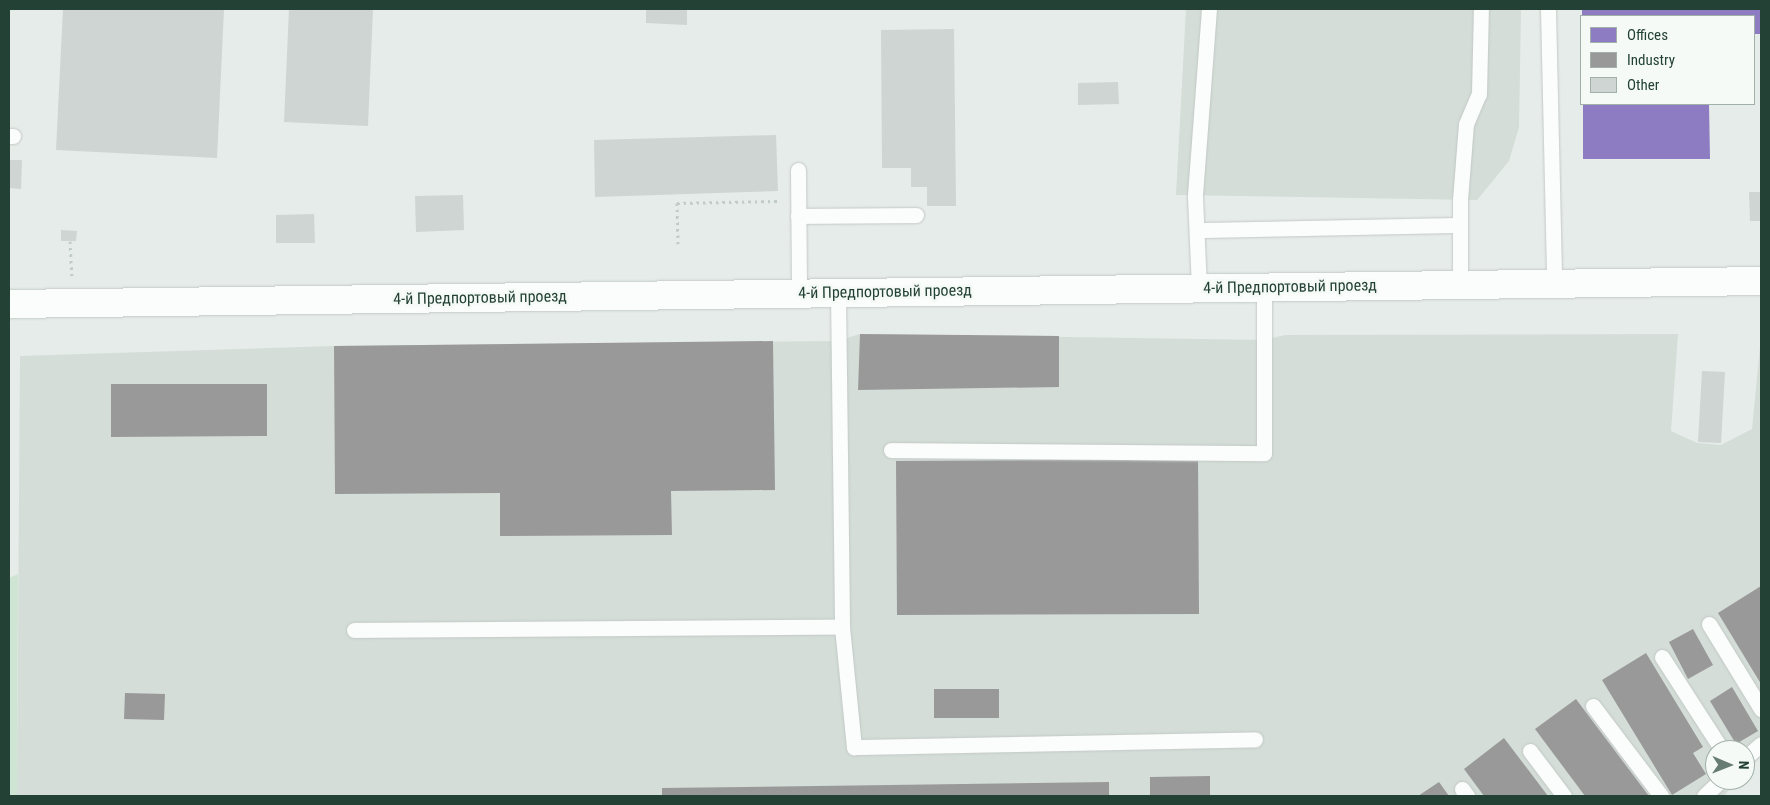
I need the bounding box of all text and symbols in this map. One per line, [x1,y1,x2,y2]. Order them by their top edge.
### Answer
legend [1580,15,1755,105]
text: Offices [1627,26,1668,44]
text: Industry [1627,51,1675,69]
text: Other [1627,76,1659,94]
street label: 4-й Предпортовый проезд [1203,276,1377,298]
street label: 4-й Предпортовый проезд [798,281,972,303]
street label: 4-й Предпортовый проезд [393,287,567,309]
north arrow [1705,740,1755,790]
text: N [1736,761,1752,770]

